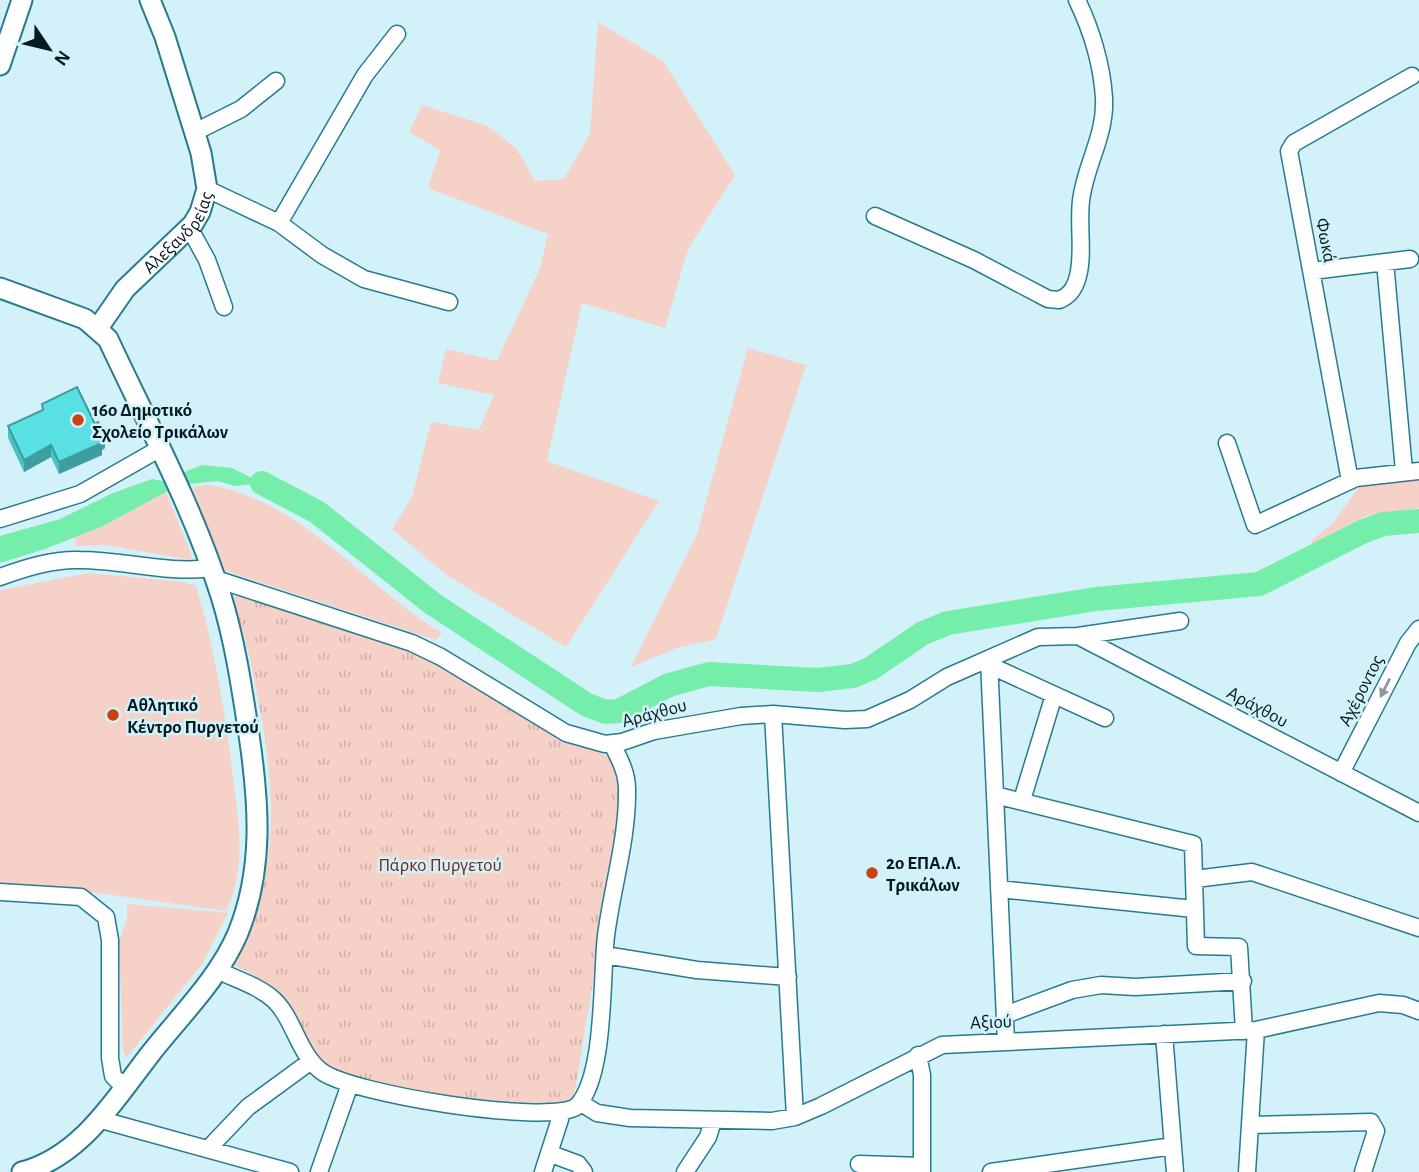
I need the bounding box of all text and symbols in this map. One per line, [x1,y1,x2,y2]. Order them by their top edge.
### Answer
north arrow [14,14,84,84]
text: N [50,47,73,69]
street label: Αλεξανδρείας [140,189,217,278]
street label: Φωκά [1312,216,1339,264]
place label: 16ο Δημοτικό Σχολείο Τρικάλων [92,401,228,442]
marker: 16ο Δημοτικό Σχολείο Τρικάλων [70,412,86,428]
street label: Αχέροντος [1335,652,1387,729]
one-way arrow [1380,678,1392,698]
street label: Αράχθου [1224,683,1291,731]
place label: Αθλητικό Κέντρο Πυργετού [127,696,259,737]
street label: Αράχθου [620,696,689,731]
marker: Αθλητικό Κέντρο Πυργετού [105,707,121,723]
place label: 2ο ΕΠΑ.Λ. Τρικάλων [886,854,961,895]
park label: Πάρκο Πυργετού [378,856,502,875]
marker: 2ο ΕΠΑ.Λ. Τρικάλων [864,865,880,881]
street label: Αξιού [970,1012,1012,1033]

